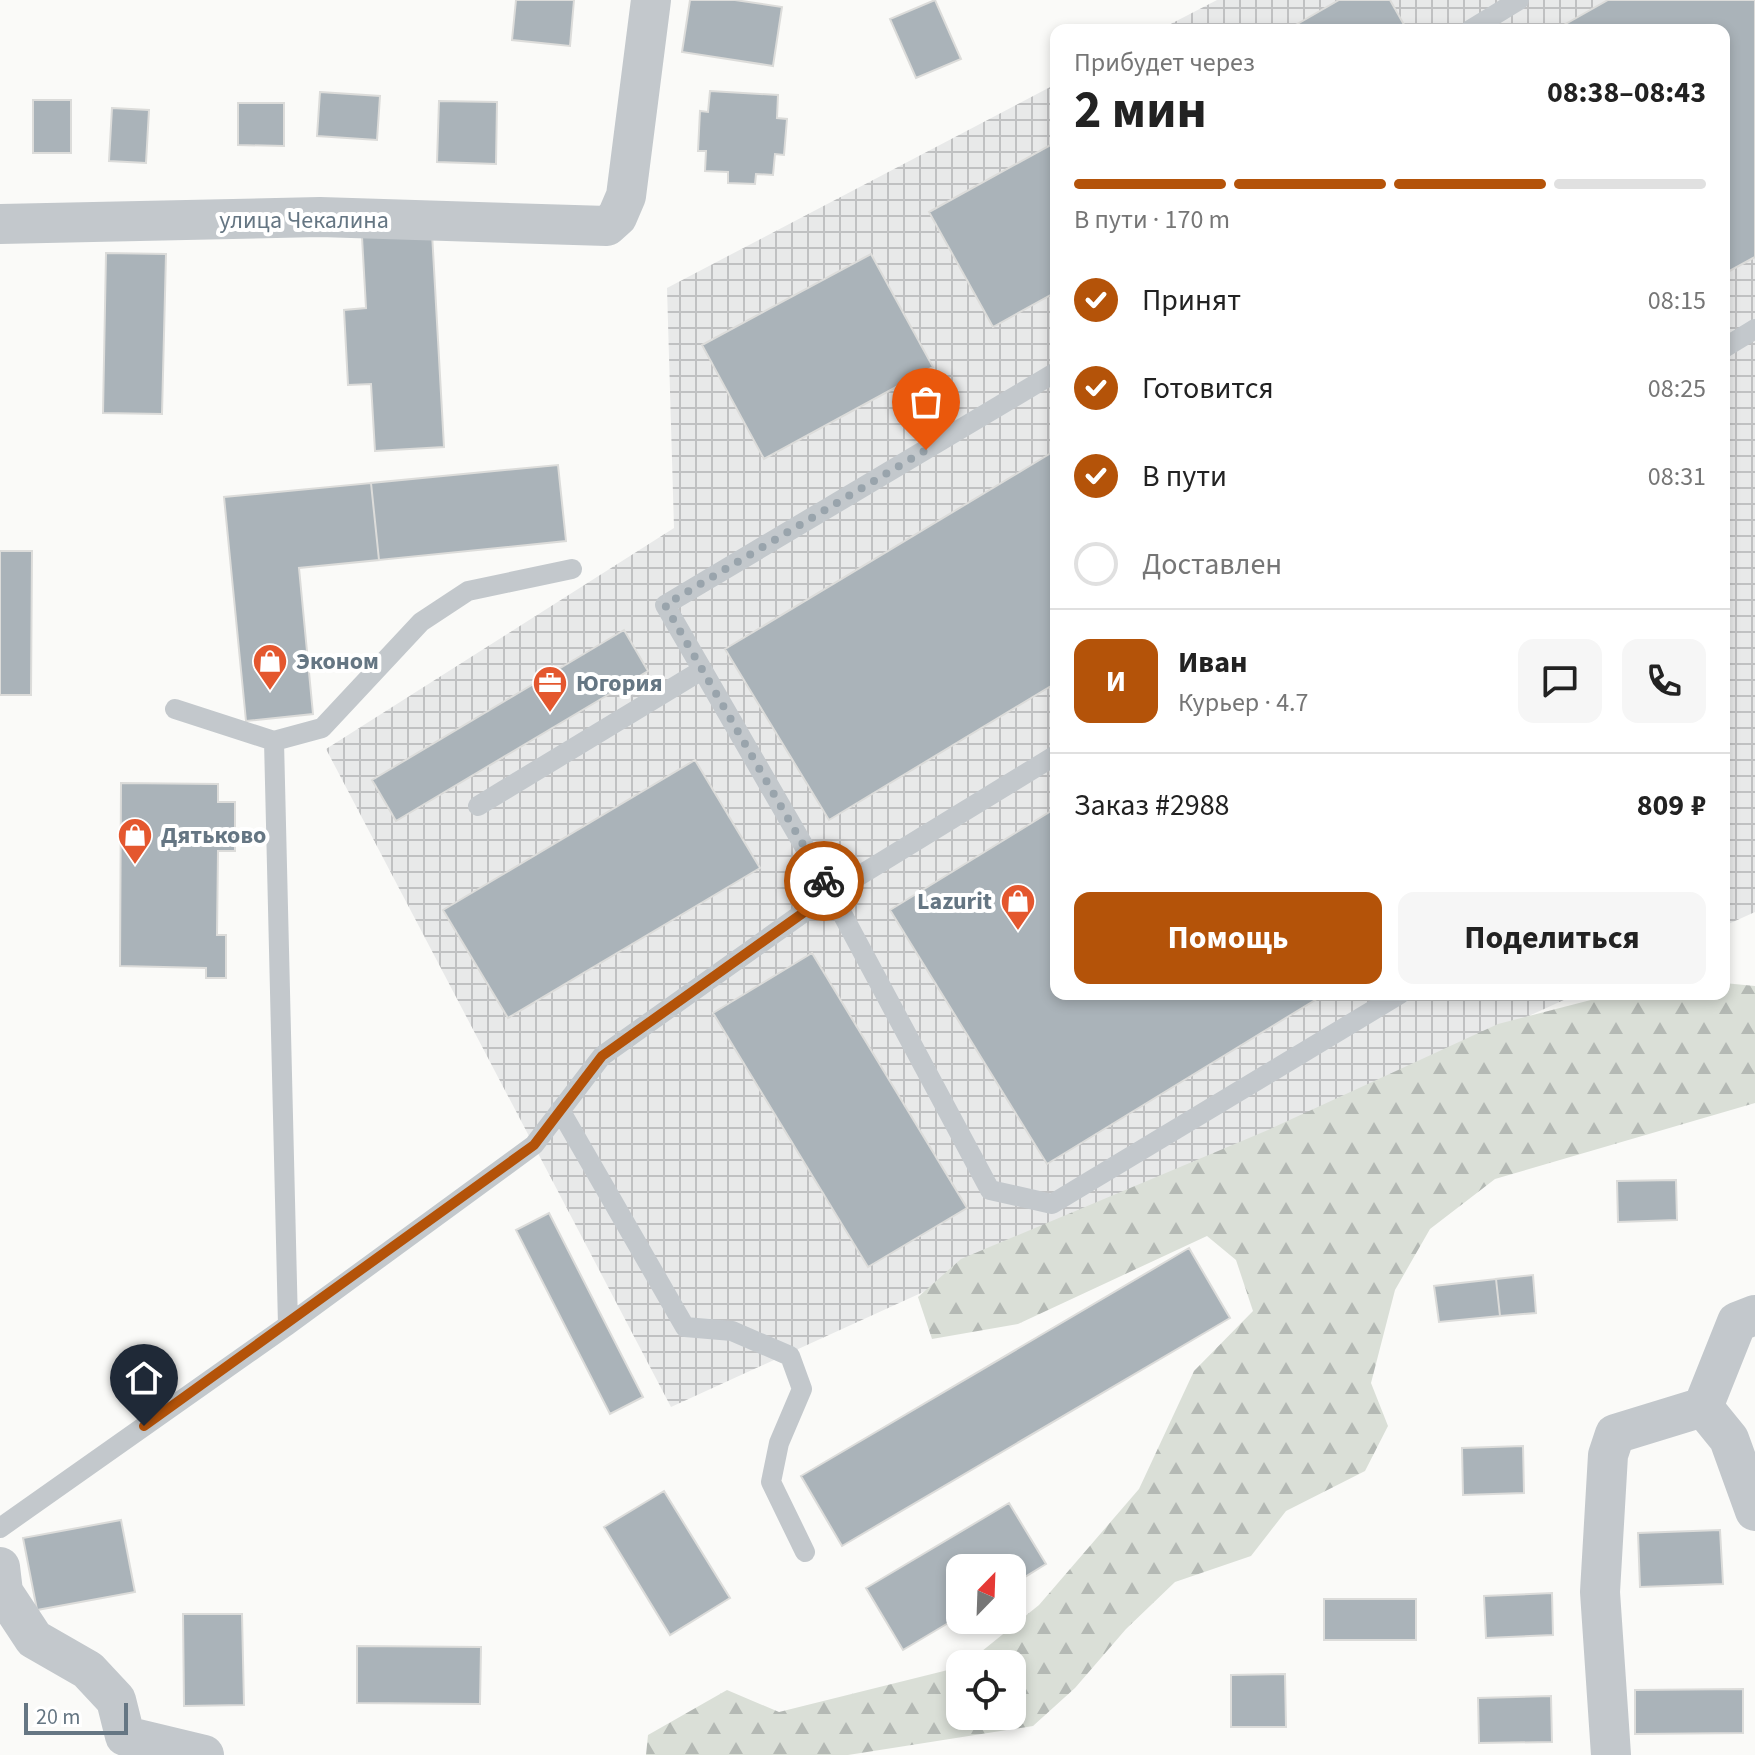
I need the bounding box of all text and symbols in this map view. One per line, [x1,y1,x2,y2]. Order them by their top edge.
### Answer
text: Прибудет через [1074,44,1255,81]
text: 08:38–08:43 [1547,71,1706,114]
text: 2 мин [1074,74,1207,148]
text: В пути · 170 m [1074,201,1230,238]
street label: улица Чекалина [219,203,389,238]
icon: check [1074,278,1118,322]
text: Принят [1142,279,1241,322]
text: 08:15 [1648,282,1706,319]
icon: check [1074,366,1118,410]
text: Готовится [1142,367,1274,410]
pin [892,368,960,450]
text: 08:25 [1648,370,1706,407]
icon: bag [904,380,948,424]
icon: check [1074,454,1118,498]
text: В пути [1142,455,1227,498]
text: 08:31 [1648,458,1706,495]
text: Доставлен [1142,543,1282,586]
button: chat [1518,639,1602,723]
button: phone [1622,639,1706,723]
text: Иван [1178,641,1247,684]
shop icon: Эконом [251,642,289,692]
place label: Эконом [296,644,379,679]
text: И [1106,660,1126,703]
office icon: Югория [531,664,569,714]
place label: Югория [576,666,663,701]
text: Курьер · 4.7 [1178,684,1308,721]
text: Заказ #2988 [1074,784,1230,827]
text: 809 ₽ [1637,784,1706,827]
shop icon: Дятьково [116,816,154,866]
place label: Дятьково [161,818,266,853]
courier [784,841,864,921]
icon: bike [802,859,846,903]
shop icon: Lazurit [999,882,1037,932]
place label: Lazurit [917,884,992,919]
button: Помощь [1074,892,1382,984]
button: Поделиться [1398,892,1706,984]
pin [110,1344,178,1426]
icon: home [122,1356,166,1400]
north arrow [946,1554,1026,1634]
map controls [946,1554,1026,1730]
button: locate [946,1650,1026,1730]
scale bar [24,1699,128,1735]
text: 20 m [36,1701,81,1733]

